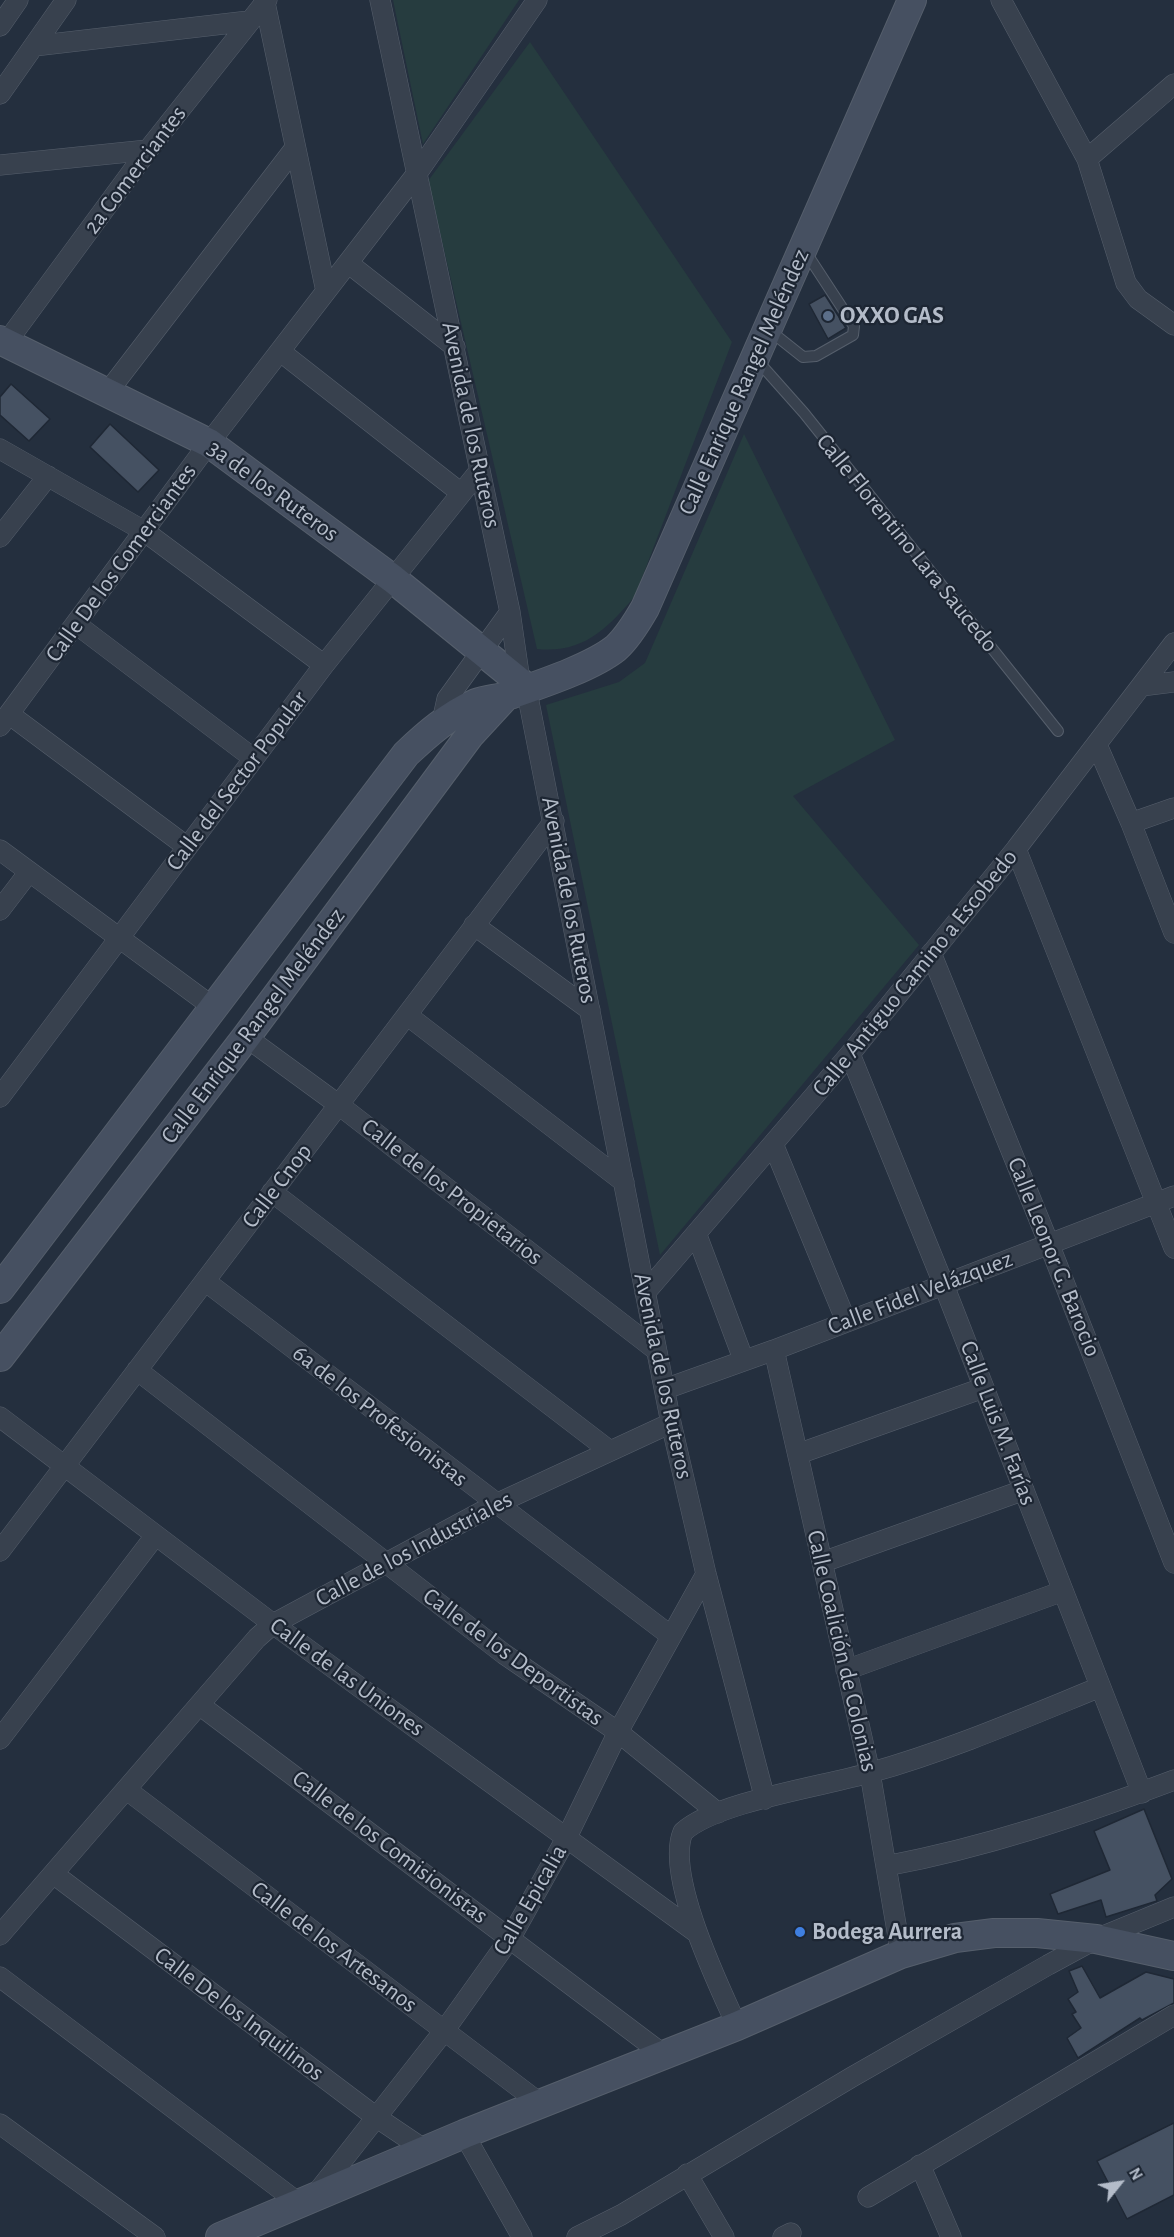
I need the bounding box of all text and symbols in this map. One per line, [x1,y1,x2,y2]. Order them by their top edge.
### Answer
street label: 2a Comerciantes [77,100,193,240]
street label: Calle Enrique Rangel Meléndez [672,245,816,519]
place label: OXXO GAS [840,302,944,330]
marker: OXXO GAS [821,309,835,323]
street label: Avenida de los Ruteros [435,319,507,531]
street label: Calle Florentino Lara Saucedo [810,428,1004,658]
street label: 3a de los Ruteros [202,434,344,548]
street label: Calle De los Comerciantes [39,458,203,668]
street label: Calle del Sector Popular [160,685,314,877]
street label: Avenida de los Ruteros [535,794,603,1006]
street label: Calle Antiguo Camino a Escobedo [806,843,1024,1103]
street label: Calle Enrique Rangel Meléndez [155,902,351,1150]
street label: Calle de los Propietarios [356,1112,548,1272]
street label: Calle Cnop [236,1138,318,1234]
street label: Calle Leonor G. Barocio [1001,1153,1107,1361]
street label: Calle Fidel Velázquez [824,1245,1016,1341]
street label: Avenida de los Ruteros [627,1270,699,1482]
street label: Calle Luis M. Farías [953,1337,1043,1509]
street label: 6a de los Profesionistas [287,1339,473,1493]
street label: Calle de los Industriales [311,1485,517,1613]
street label: Calle Coalición de Colonias [800,1527,884,1775]
street label: Calle de los Deportistas [417,1582,609,1732]
street label: Calle de las Uniones [264,1611,430,1743]
street label: Calle de los Comisionistas [286,1764,494,1930]
street label: Calle Epicalia [487,1840,573,1960]
street label: Calle de los Artesanos [245,1875,423,2019]
place label: Bodega Aurrera [812,1918,962,1946]
marker: Bodega Aurrera [793,1925,807,1939]
street label: Calle De los Inquilinos [148,1941,330,2087]
north arrow [1090,2153,1150,2213]
text: N [1126,2165,1145,2183]

